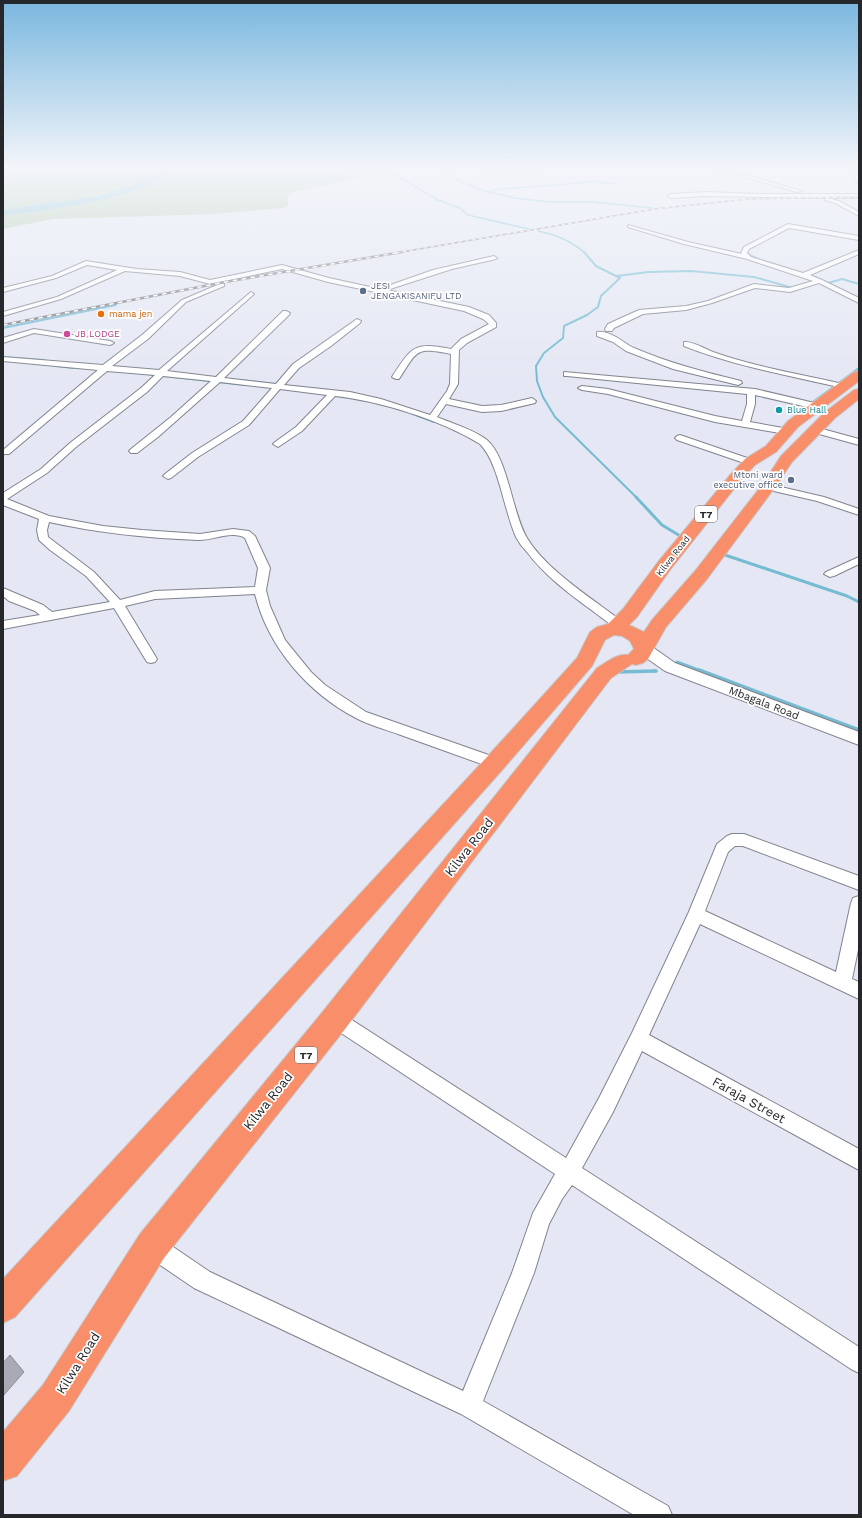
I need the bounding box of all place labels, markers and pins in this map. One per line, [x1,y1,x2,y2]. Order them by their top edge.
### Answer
place label: JESI JENGAKISANIFU LTD [371,281,461,301]
marker: JESI JENGAKISANIFU LTD [358,286,368,296]
marker: mama jen [96,309,106,319]
place label: mama jen [109,309,152,319]
marker: JB LODGE [62,329,72,339]
place label: JB LODGE [75,329,120,339]
marker: Blue Hall [774,405,784,415]
place label: Blue Hall [787,405,827,415]
place label: Mtoni ward executive office [713,470,783,490]
marker: Mtoni ward executive office [786,475,796,485]

